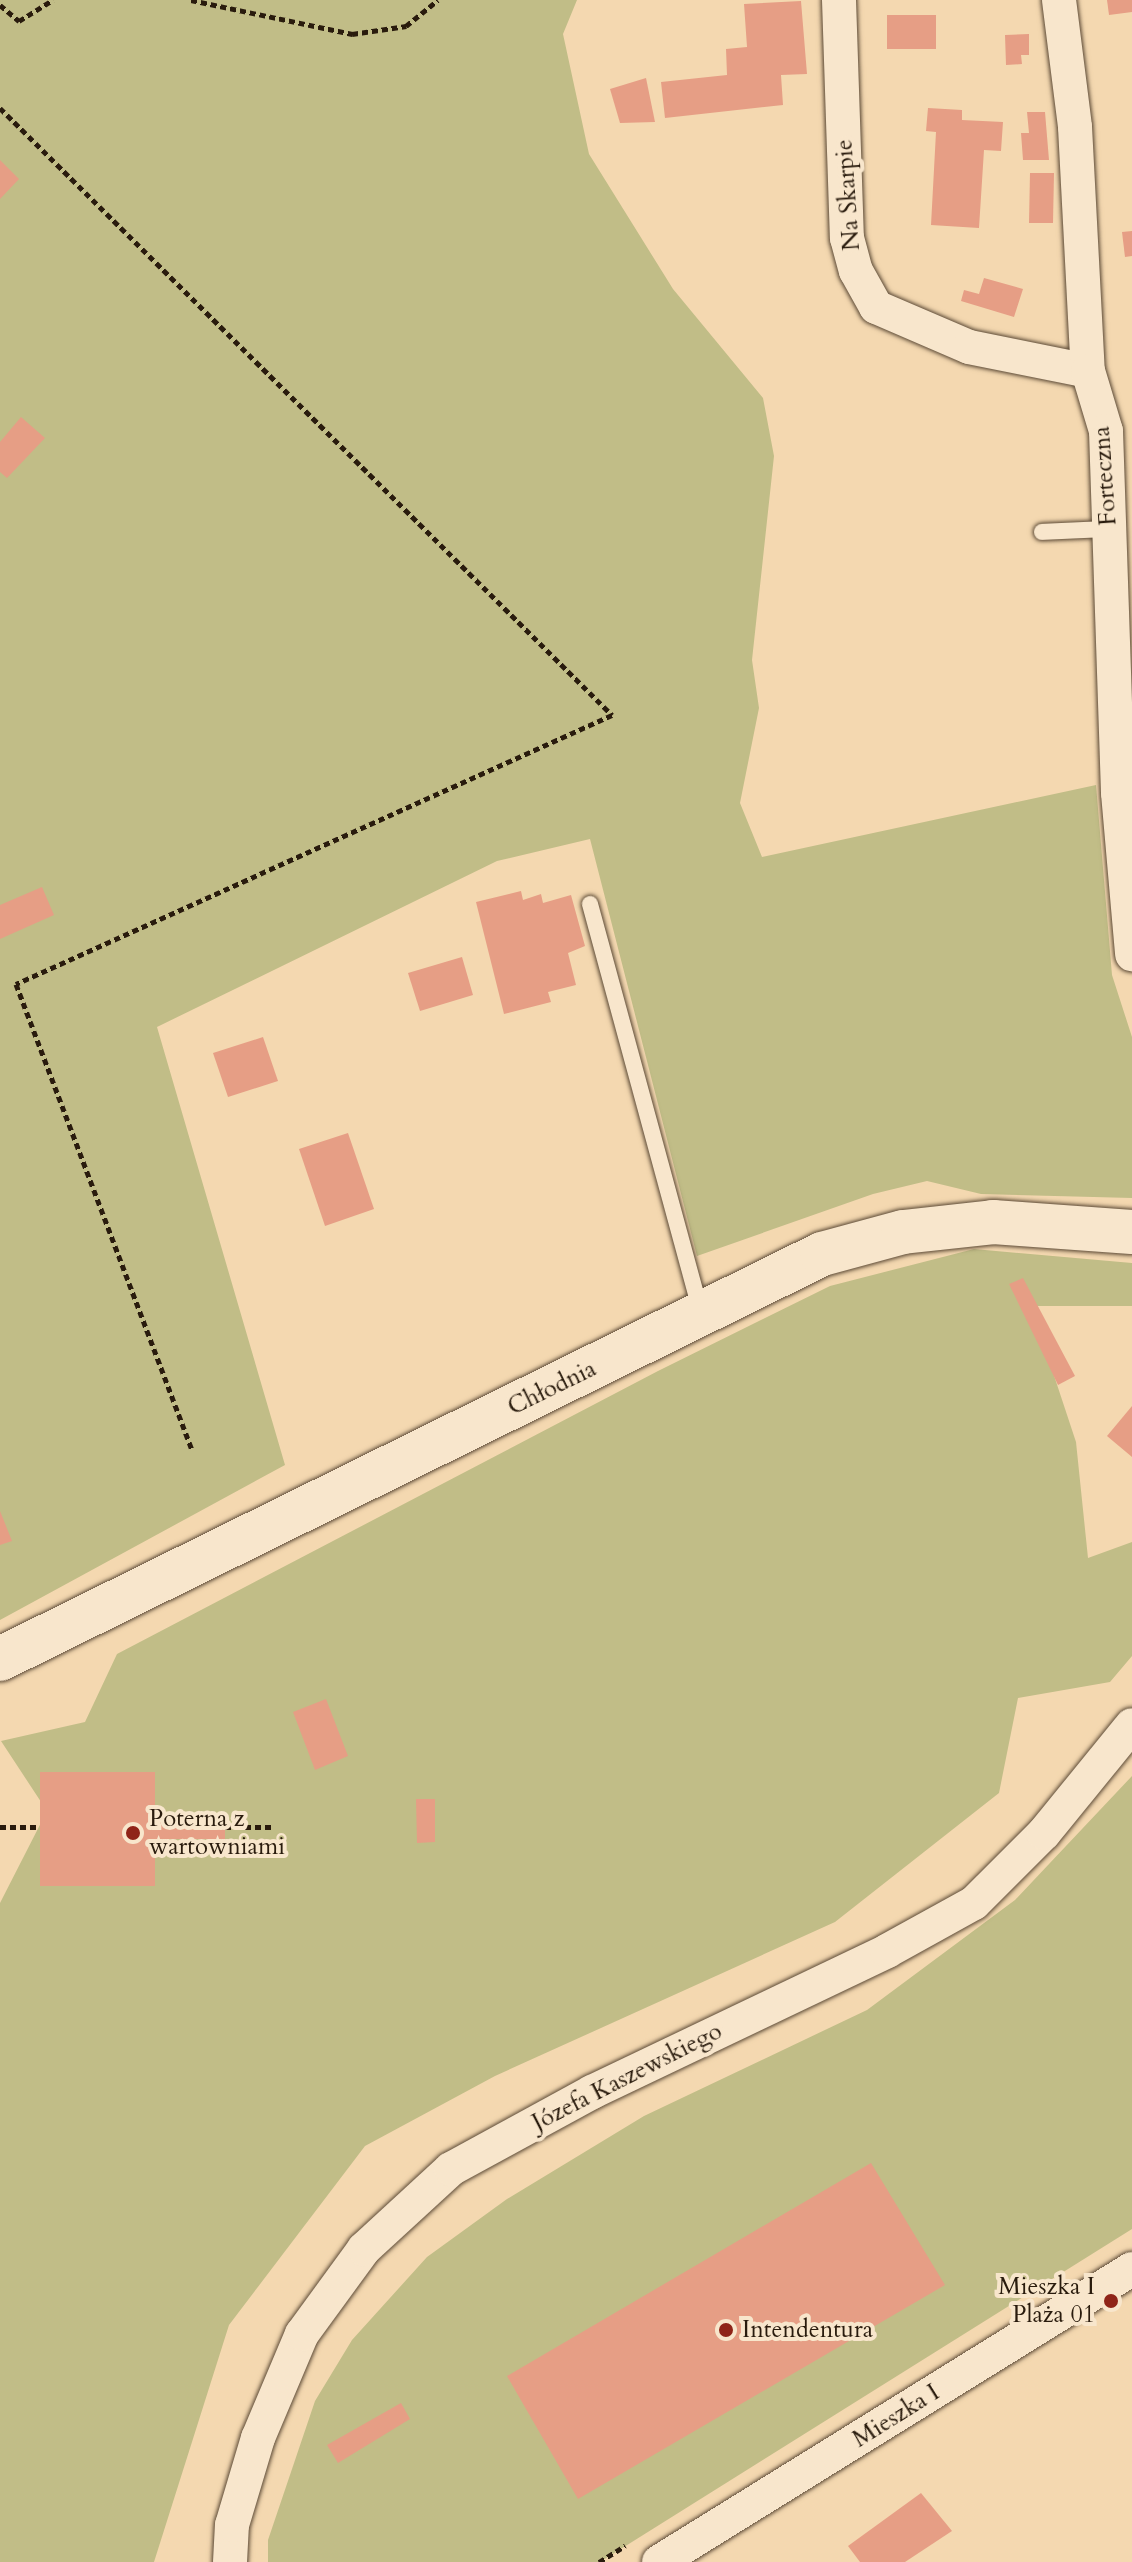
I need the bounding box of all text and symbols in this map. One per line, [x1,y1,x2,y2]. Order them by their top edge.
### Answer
street label: Na Skarpie [830,138,866,252]
street label: Forteczna [1087,425,1123,527]
street label: Chłodnia [503,1354,601,1422]
place label: Poterna z wartowniami [149,1805,285,1861]
marker: Poterna z wartowniami [124,1824,142,1842]
street label: Józefa Kaszewskiego [527,2017,727,2137]
place label: Mieszka I Plaża 01 [998,2273,1095,2329]
marker: Mieszka I Plaża 01 [1102,2292,1120,2310]
place label: Intendentura [742,2316,873,2344]
marker: Intendentura [717,2321,735,2339]
street label: Mieszka I [847,2378,945,2454]

